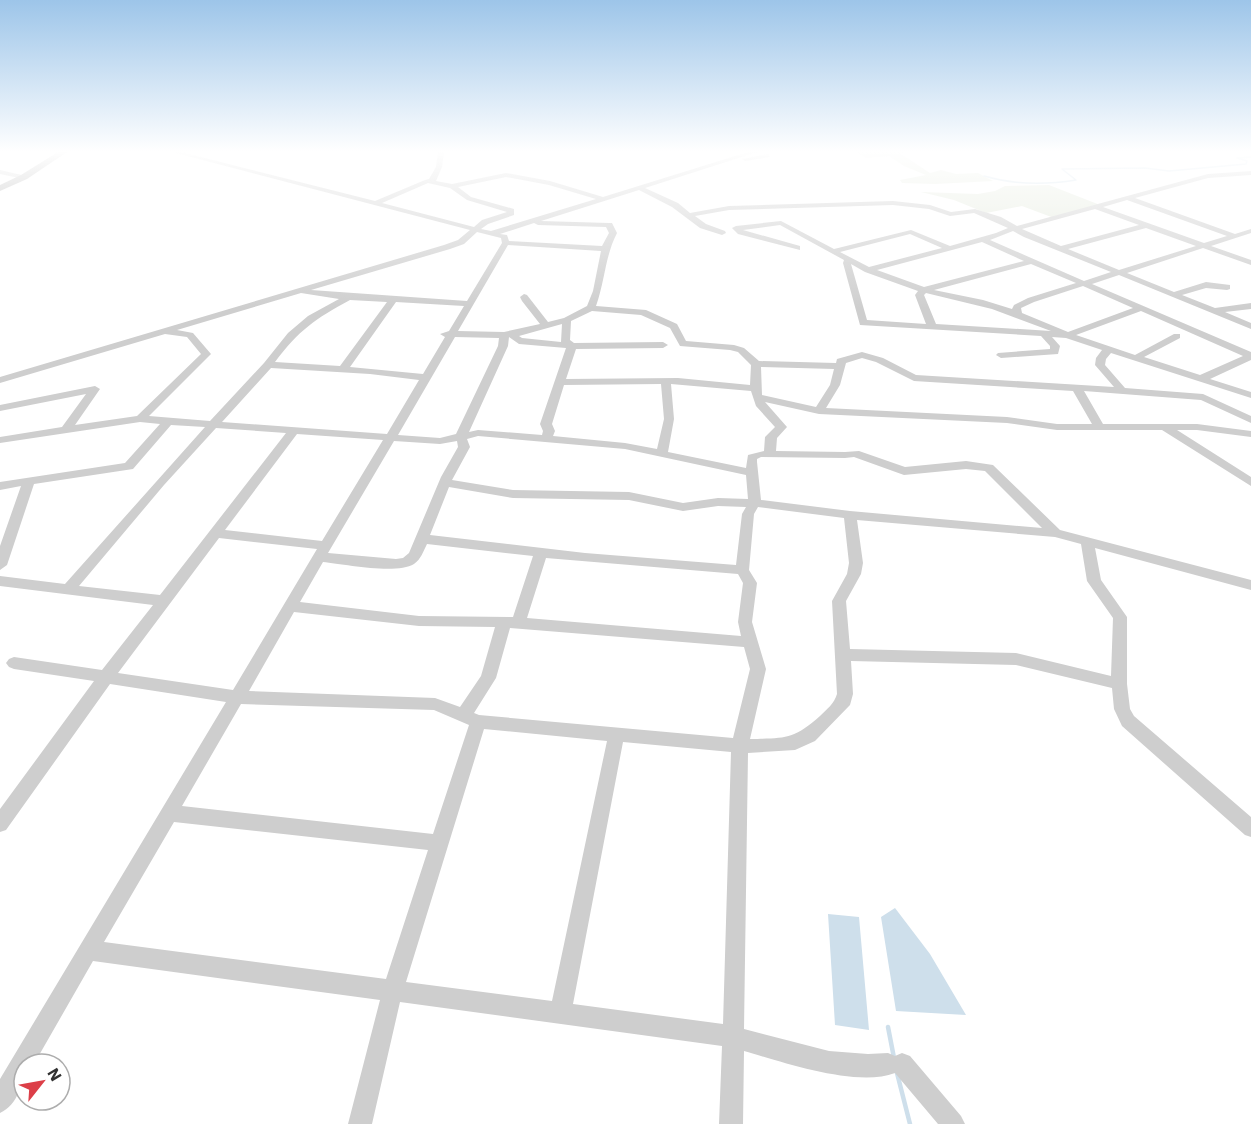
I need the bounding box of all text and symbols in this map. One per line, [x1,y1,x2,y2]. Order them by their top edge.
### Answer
north arrow [12,1052,72,1112]
text: N [43,1064,66,1084]

